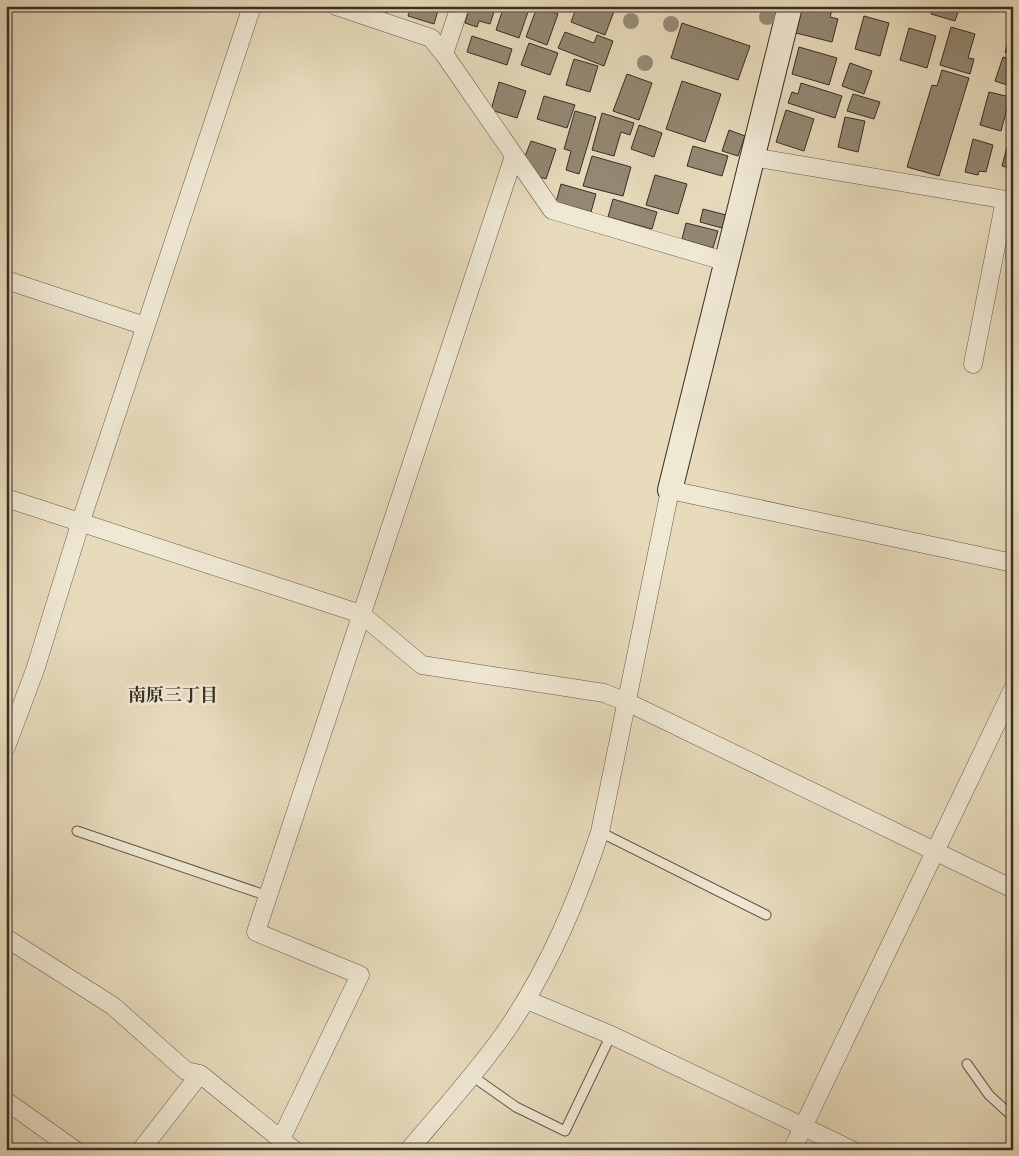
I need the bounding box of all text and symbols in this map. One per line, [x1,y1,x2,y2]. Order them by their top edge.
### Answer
district label: 南原三丁目 [128,684,218,707]

